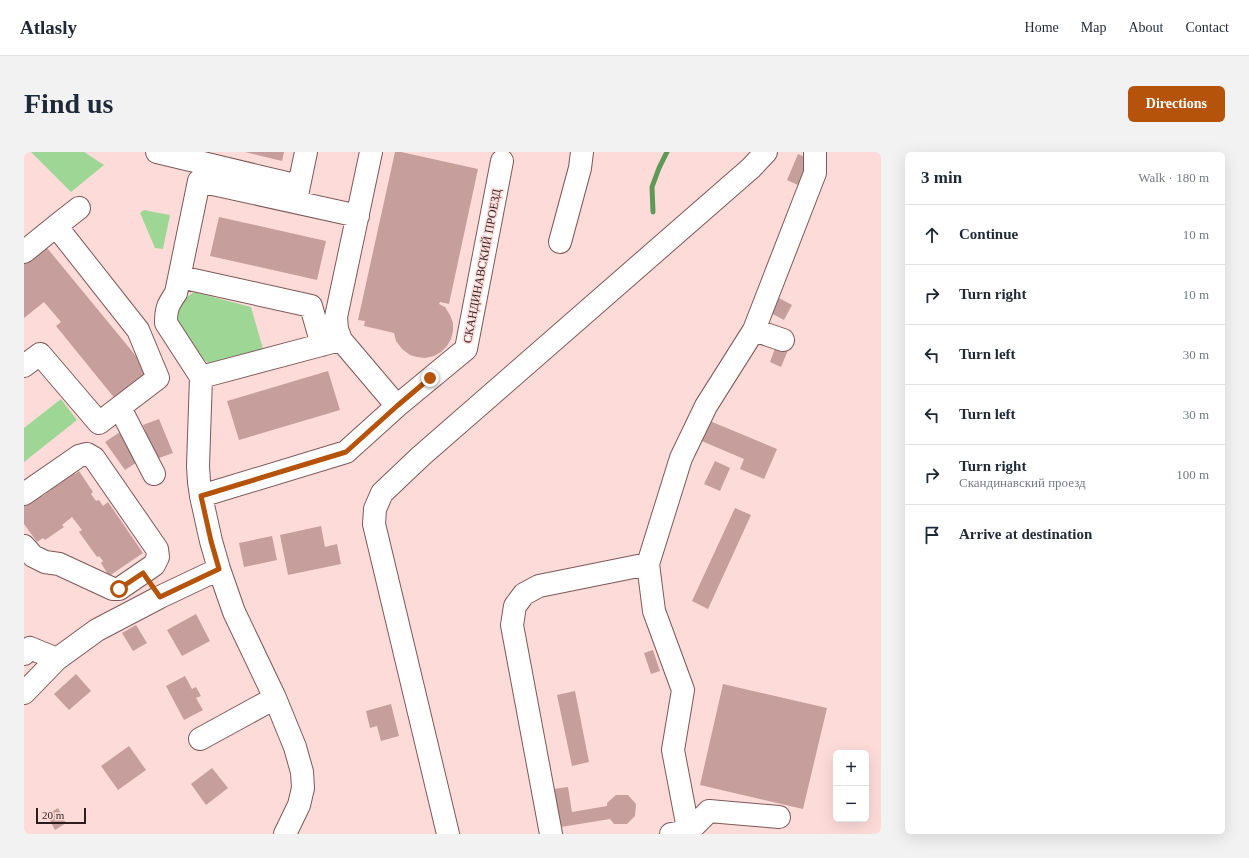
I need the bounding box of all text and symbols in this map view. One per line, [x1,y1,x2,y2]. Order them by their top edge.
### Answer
text: Atlasly [20,17,77,38]
text: Home [1025,20,1059,35]
text: Map [1081,20,1106,35]
text: About [1128,20,1163,35]
text: Contact [1185,20,1229,35]
button: Directions [1128,86,1225,122]
text: Find us [24,88,114,119]
text: 3 min [921,168,962,187]
text: Walk · 180 m [1138,170,1209,185]
street label: СКАНДИНАВСКИЙ ПРОЕЗД [460,188,504,344]
icon: ahead [921,224,943,246]
text: Continue [959,226,1018,242]
text: 10 m [1183,227,1209,242]
icon: right [921,284,943,306]
text: Turn right [959,286,1026,302]
text: 10 m [1183,287,1209,302]
icon: left [921,344,943,366]
text: Turn left [959,346,1016,362]
text: 30 m [1183,347,1209,362]
route end [421,369,439,387]
icon: left [921,404,943,426]
text: Turn left [959,406,1016,422]
text: 30 m [1183,407,1209,422]
text: Turn right [959,458,1026,474]
icon: right [921,464,943,486]
text: 100 m [1176,467,1209,482]
text: Скандинавский проезд [959,475,1086,490]
icon: arrive [921,524,943,546]
text: Arrive at destination [959,526,1092,542]
route start [110,580,128,598]
map controls [833,750,869,822]
button: + [833,750,869,786]
button: − [833,786,869,822]
scale bar [36,806,86,825]
text: 20 m [42,809,64,821]

